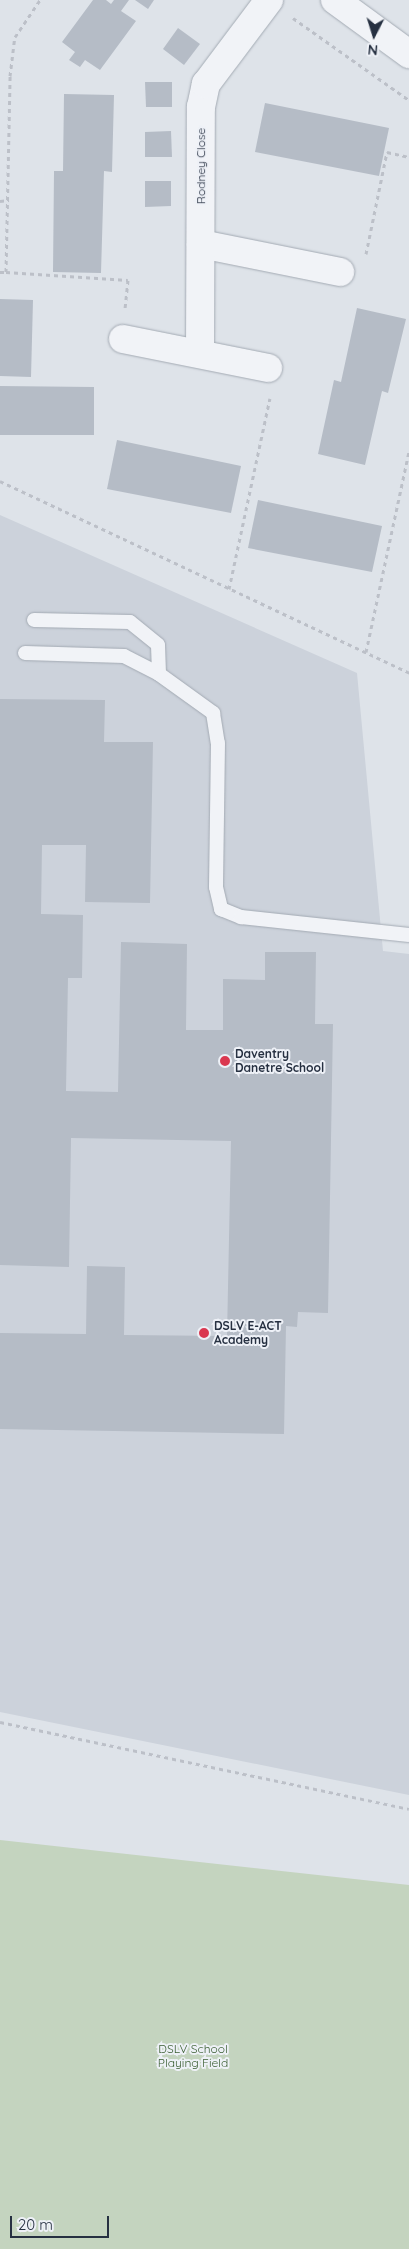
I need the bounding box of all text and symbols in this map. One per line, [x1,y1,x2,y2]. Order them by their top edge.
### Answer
north arrow [349,10,399,60]
text: N [367,41,379,59]
street label: Rodney Close [194,128,208,204]
place label: Daventry Danetre School [235,1047,324,1075]
marker: Daventry Danetre School [219,1055,231,1067]
place label: DSLV E-ACT Academy [214,1319,282,1347]
marker: DSLV E-ACT Academy [198,1327,210,1339]
park label: DSLV School Playing Field [158,2042,228,2070]
scale bar [12,2206,111,2238]
text: 20 m [18,2215,53,2234]

